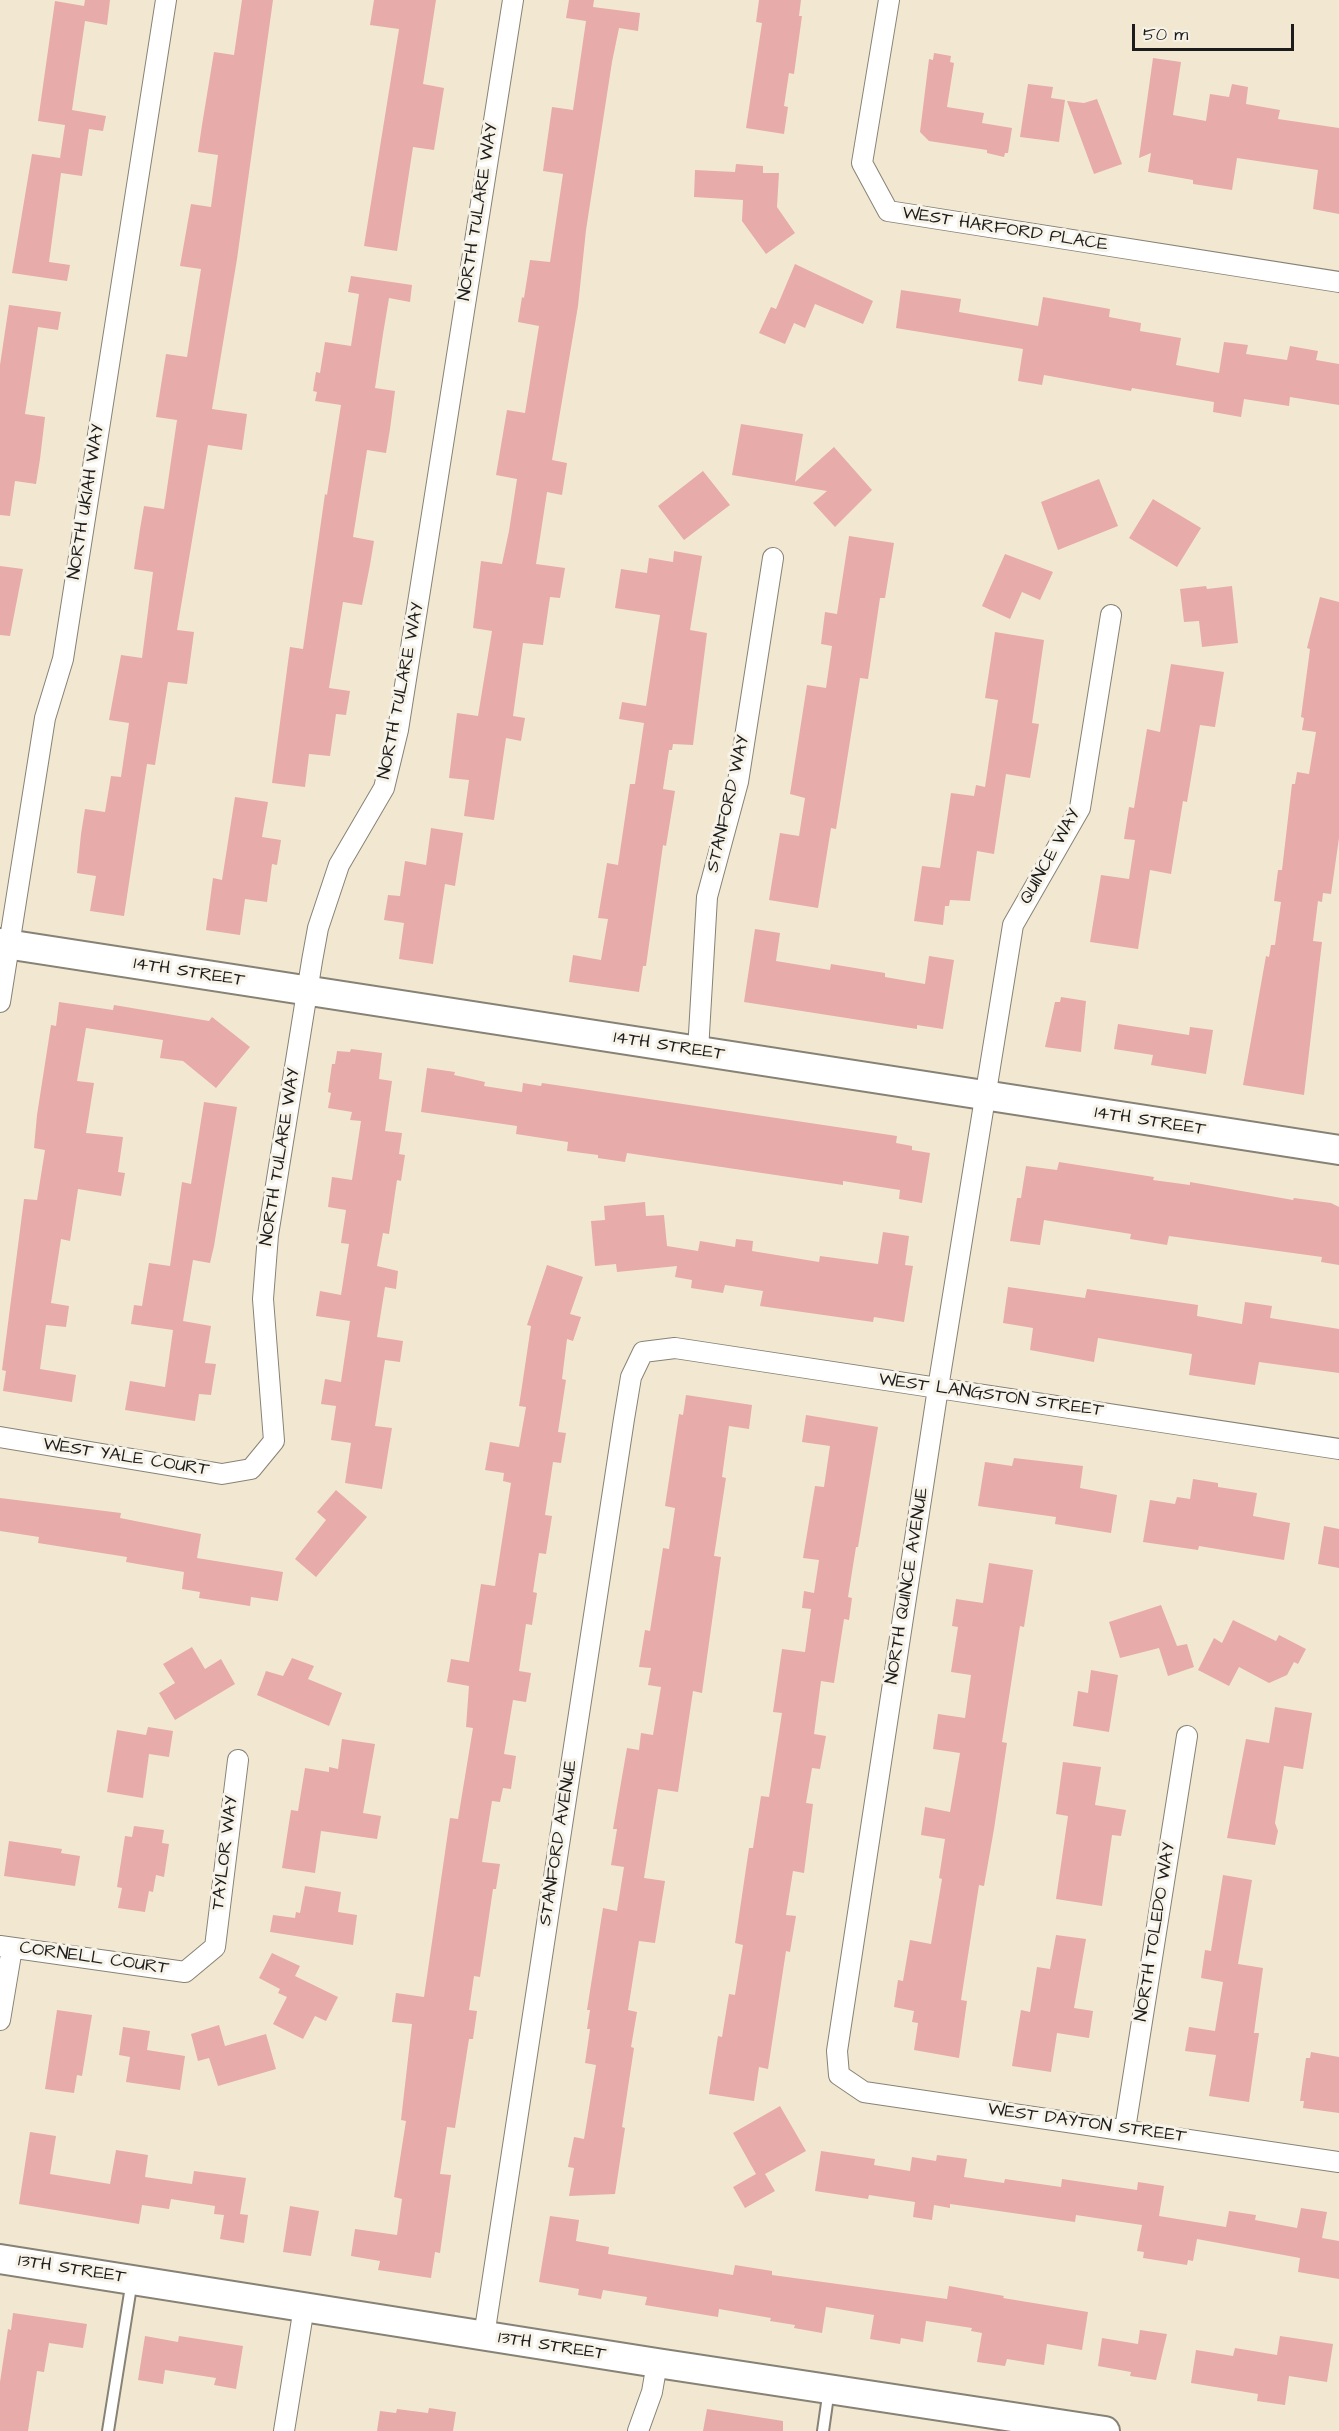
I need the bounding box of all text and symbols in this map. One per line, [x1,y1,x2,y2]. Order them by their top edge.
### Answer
scale bar [1135,12,1297,50]
text: 50 m [1143,22,1188,47]
street label: NORTH TULARE WAY [454,122,504,302]
street label: WEST HARFORD PLACE [901,203,1109,257]
street label: NORTH UKIAH WAY [64,423,110,581]
street label: NORTH TULARE WAY [374,601,430,781]
street label: STANFORD WAY [703,733,755,875]
street label: QUINCE WAY [1016,806,1086,908]
street label: 14TH STREET [132,954,246,992]
street label: 14TH STREET [612,1028,726,1066]
street label: NORTH TULARE WAY [256,1067,306,1247]
street label: 14TH STREET [1093,1103,1207,1141]
street label: WEST LANGSTON STREET [877,1370,1105,1422]
street label: WEST YALE COURT [41,1434,211,1482]
street label: NORTH QUINCE AVENUE [882,1486,934,1686]
street label: STANFORD AVENUE [535,1759,583,1927]
street label: TAYLOR WAY [208,1795,244,1911]
street label: NORTH TOLEDO WAY [1131,1841,1181,2023]
street label: CORNELL COURT [18,1938,170,1980]
street label: WEST DAYTON STREET [986,2099,1188,2149]
street label: 13TH STREET [17,2251,127,2289]
street label: 13TH STREET [497,2328,607,2366]

